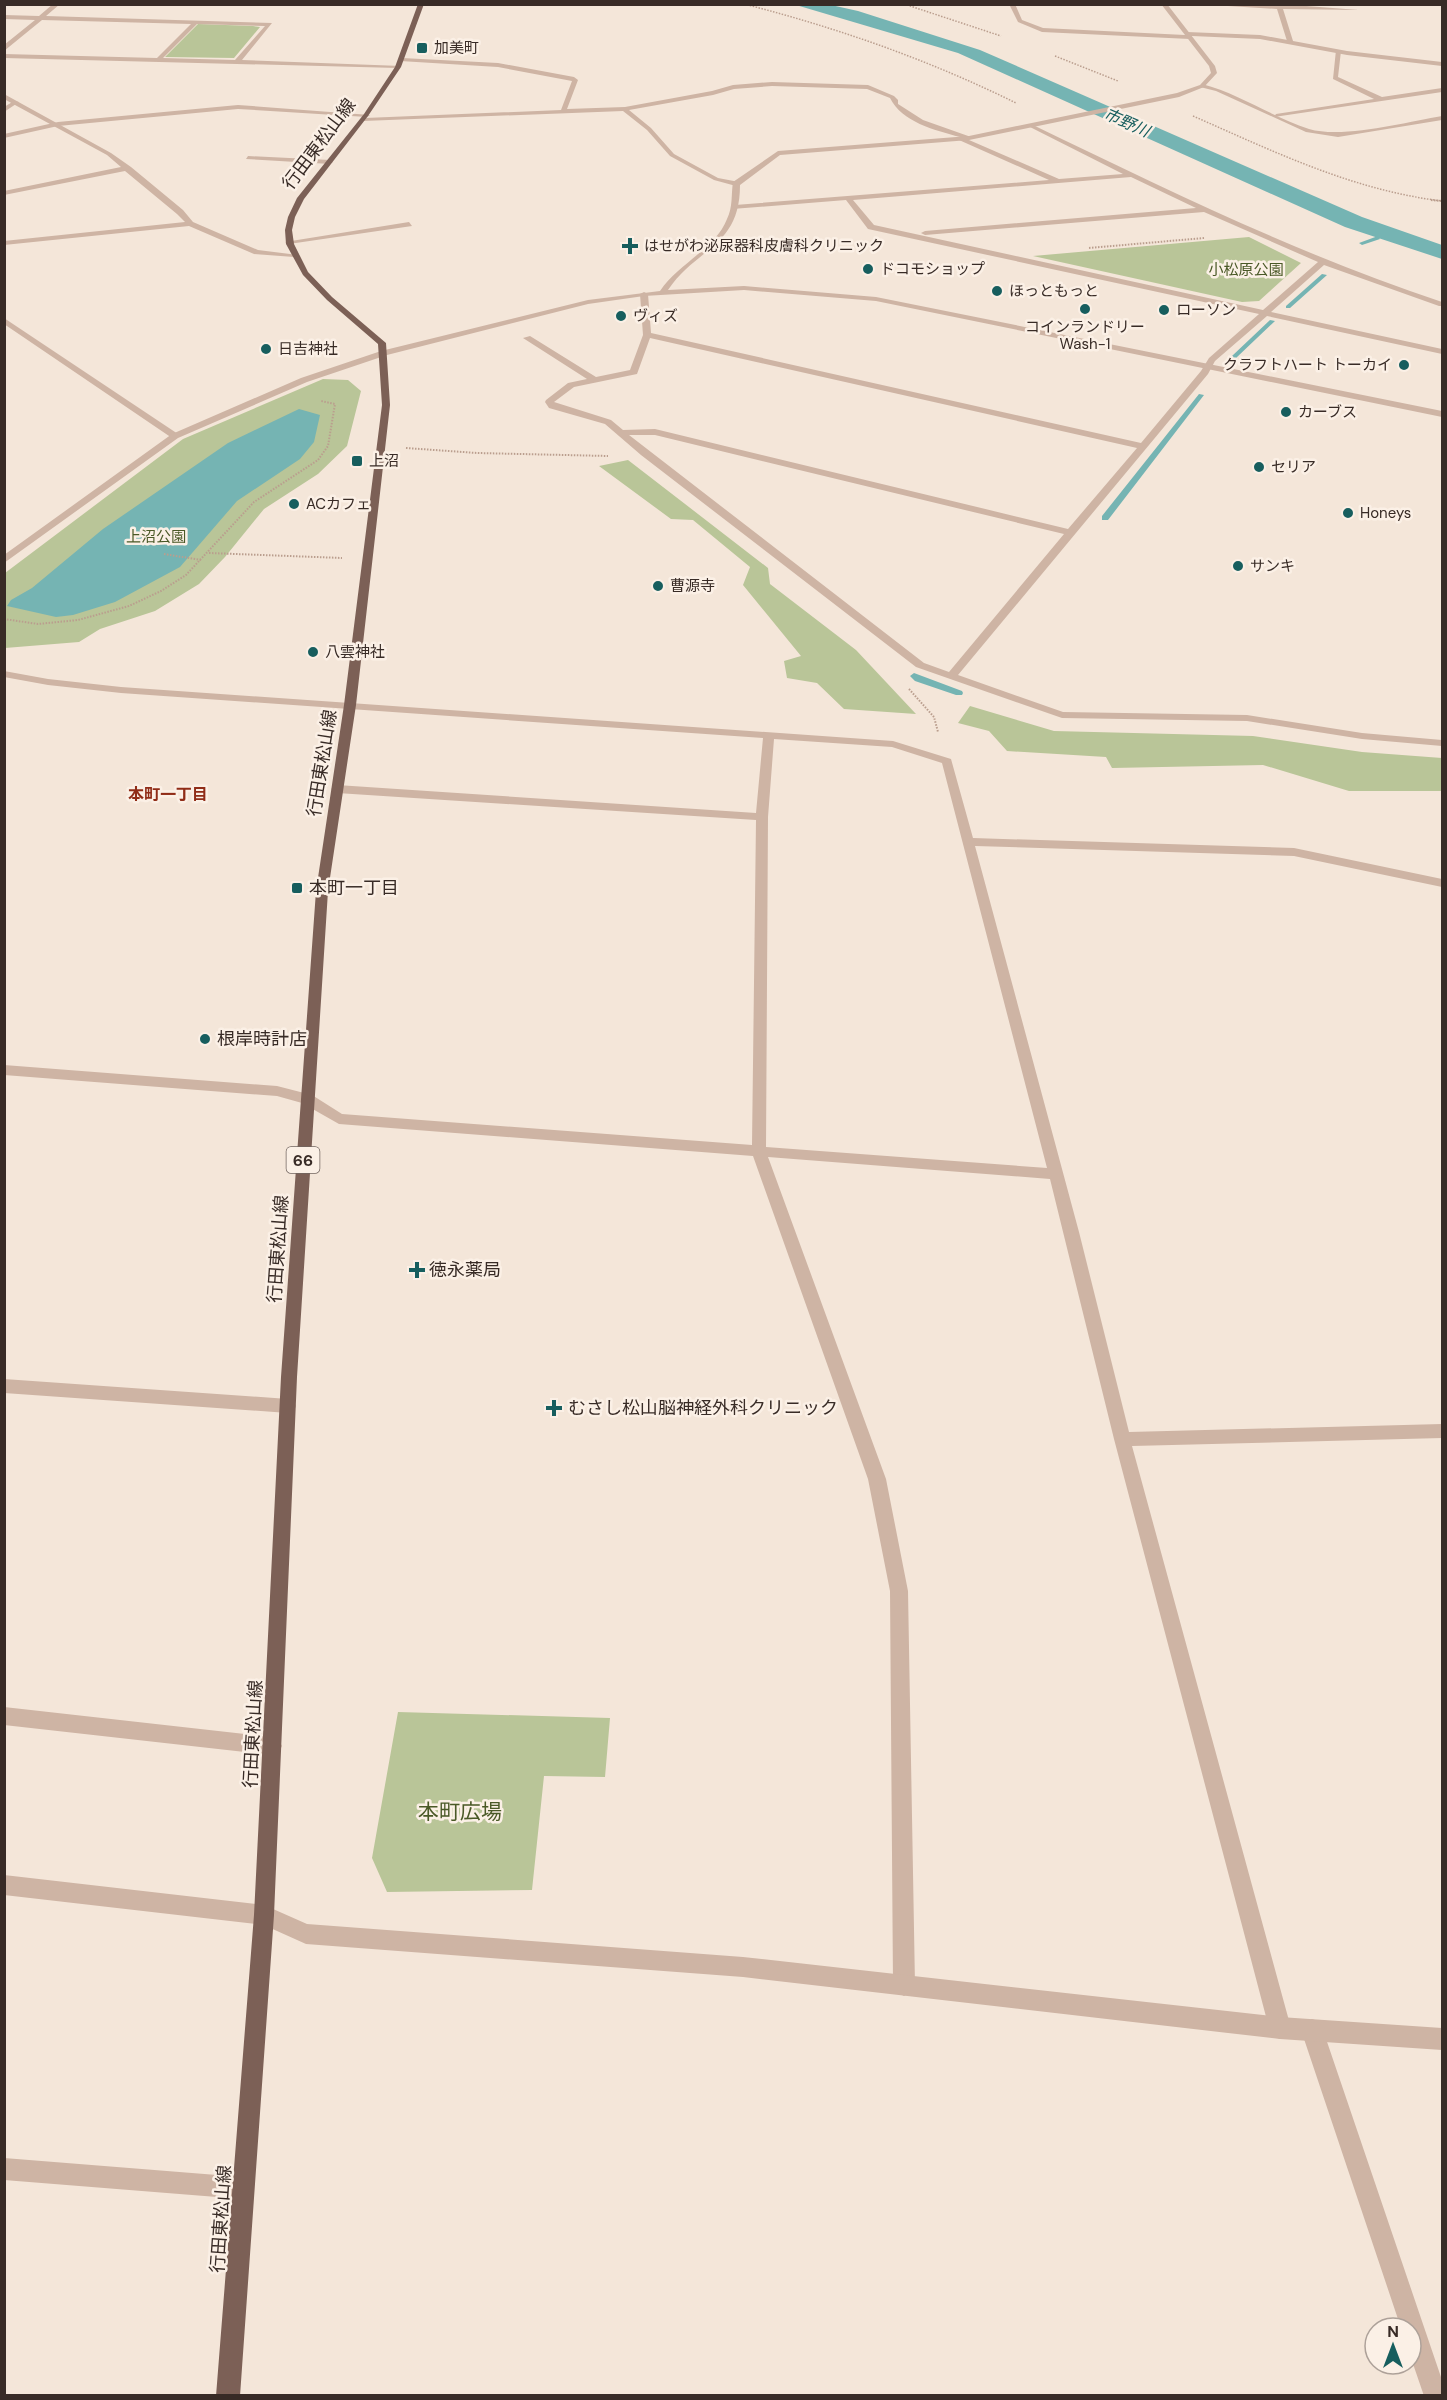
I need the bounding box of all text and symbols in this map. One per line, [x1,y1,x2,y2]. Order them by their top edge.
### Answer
place label: 加美町 [434,38,479,58]
marker: 加美町 [415,41,429,55]
street label: 行田東松山線 [277,94,361,194]
water label: 市野川 [1101,103,1155,143]
place label: はせがわ泌尿器科皮膚科クリニック [644,236,884,256]
marker: はせがわ泌尿器科皮膚科クリニック [621,237,639,255]
place label: ドコモショップ [880,259,985,279]
park label: 小松原公園 [1208,260,1284,280]
marker: ドコモショップ [861,262,875,276]
place label: ほっともっと [1009,281,1099,301]
marker: ほっともっと [990,284,1004,298]
place label: ローソン [1176,300,1236,320]
marker: コインランドリー Wash-1 [1078,302,1092,316]
marker: ローソン [1157,303,1171,317]
place label: ヴィズ [633,306,678,326]
marker: ヴィズ [614,309,628,323]
place label: コインランドリー Wash-1 [1025,317,1145,354]
place label: 日吉神社 [278,339,338,359]
marker: 日吉神社 [259,342,273,356]
place label: クラフトハート トーカイ [1223,355,1392,375]
marker: クラフトハート トーカイ [1397,358,1411,372]
place label: カーブス [1298,402,1357,422]
marker: カーブス [1279,405,1293,419]
place label: 上沼 [369,451,399,471]
marker: 上沼 [350,454,364,468]
place label: セリア [1271,457,1316,477]
marker: セリア [1252,460,1266,474]
place label: ACカフェ [306,494,371,514]
marker: ACカフェ [287,497,301,511]
place label: Honeys [1360,503,1411,523]
marker: Honeys [1341,506,1355,520]
park label: 上沼公園 [126,527,186,547]
place label: サンキ [1250,556,1295,576]
marker: サンキ [1231,559,1245,573]
place label: 曹源寺 [670,576,715,596]
marker: 曹源寺 [651,579,665,593]
place label: 八雲神社 [325,642,385,662]
marker: 八雲神社 [306,645,320,659]
street label: 行田東松山線 [302,708,342,818]
district label: 本町一丁目 [128,784,208,805]
place label: 本町一丁目 [309,876,399,900]
marker: 本町一丁目 [290,881,304,895]
place label: 根岸時計店 [217,1027,307,1051]
marker: 根岸時計店 [198,1032,212,1046]
road number: 66 [286,1147,320,1173]
street label: 行田東松山線 [262,1194,294,1304]
place label: 徳永薬局 [429,1258,501,1282]
marker: 徳永薬局 [410,1263,424,1277]
place label: むさし松山脳神経外科クリニック [568,1396,838,1420]
marker: むさし松山脳神経外科クリニック [545,1399,563,1417]
street label: 行田東松山線 [238,1679,268,1789]
park label: 本町広場 [418,1798,502,1826]
street label: 行田東松山線 [205,2164,237,2274]
north arrow [1363,2316,1423,2376]
text: N [1387,2321,1399,2342]

